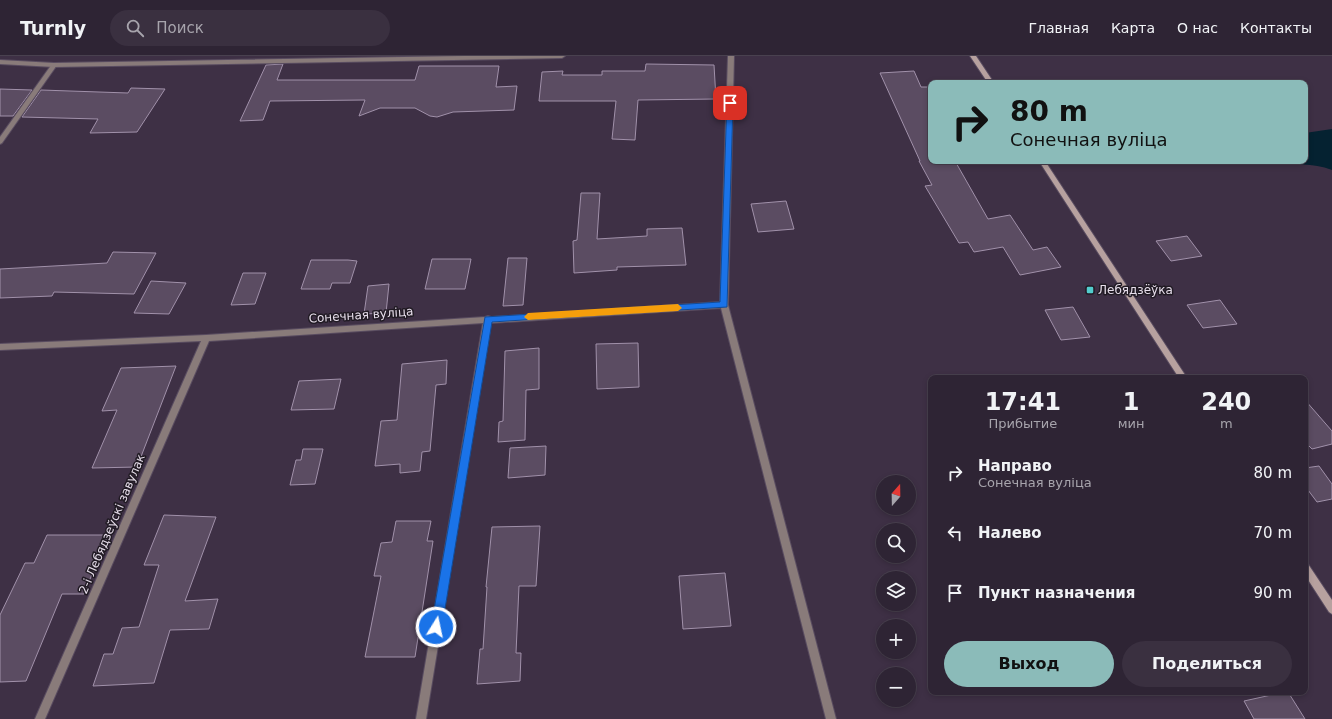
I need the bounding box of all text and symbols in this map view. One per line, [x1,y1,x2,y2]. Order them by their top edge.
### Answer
search box [110,10,390,46]
text: Turnly [20,17,86,39]
icon: search [124,17,146,39]
text: Поиск [156,19,204,37]
text: Главная [1028,20,1089,36]
text: Карта [1111,20,1155,36]
text: О нас [1177,20,1218,36]
text: Контакты [1240,20,1312,36]
pin [713,86,747,120]
icon: arrive [719,92,741,114]
text: 80 m [1010,95,1088,128]
icon: right [944,96,996,148]
text: Сонечная вуліца [1010,129,1167,150]
place label: Лебядзёўка [1098,283,1173,297]
marker: Лебядзёўка [1085,285,1095,295]
street label: Сонечная вуліца [308,304,414,326]
text: 17:41 [985,388,1061,416]
text: 1 [1123,388,1139,416]
text: 240 [1201,388,1251,416]
text: Прибытие [988,416,1057,431]
text: мин [1118,416,1145,431]
text: m [1220,416,1233,431]
street label: 2-і Лебядзеўскі завулак [76,452,148,596]
text: Направо [978,457,1052,475]
icon: right [944,462,966,484]
text: 80 m [1254,464,1292,482]
north arrow [876,475,916,515]
map controls [876,475,916,707]
text: Сонечная вуліца [978,475,1092,490]
icon: left [944,522,966,544]
button: search [876,523,916,563]
text: Налево [978,524,1042,542]
text: 70 m [1254,524,1292,542]
button: layers [876,571,916,611]
icon: arrive [944,582,966,604]
text: Пункт назначения [978,584,1135,602]
text: 90 m [1254,584,1292,602]
position arrow [415,606,457,648]
button: + [876,619,916,659]
button: Выход [944,641,1114,687]
button: Поделиться [1122,641,1292,687]
button: − [876,667,916,707]

